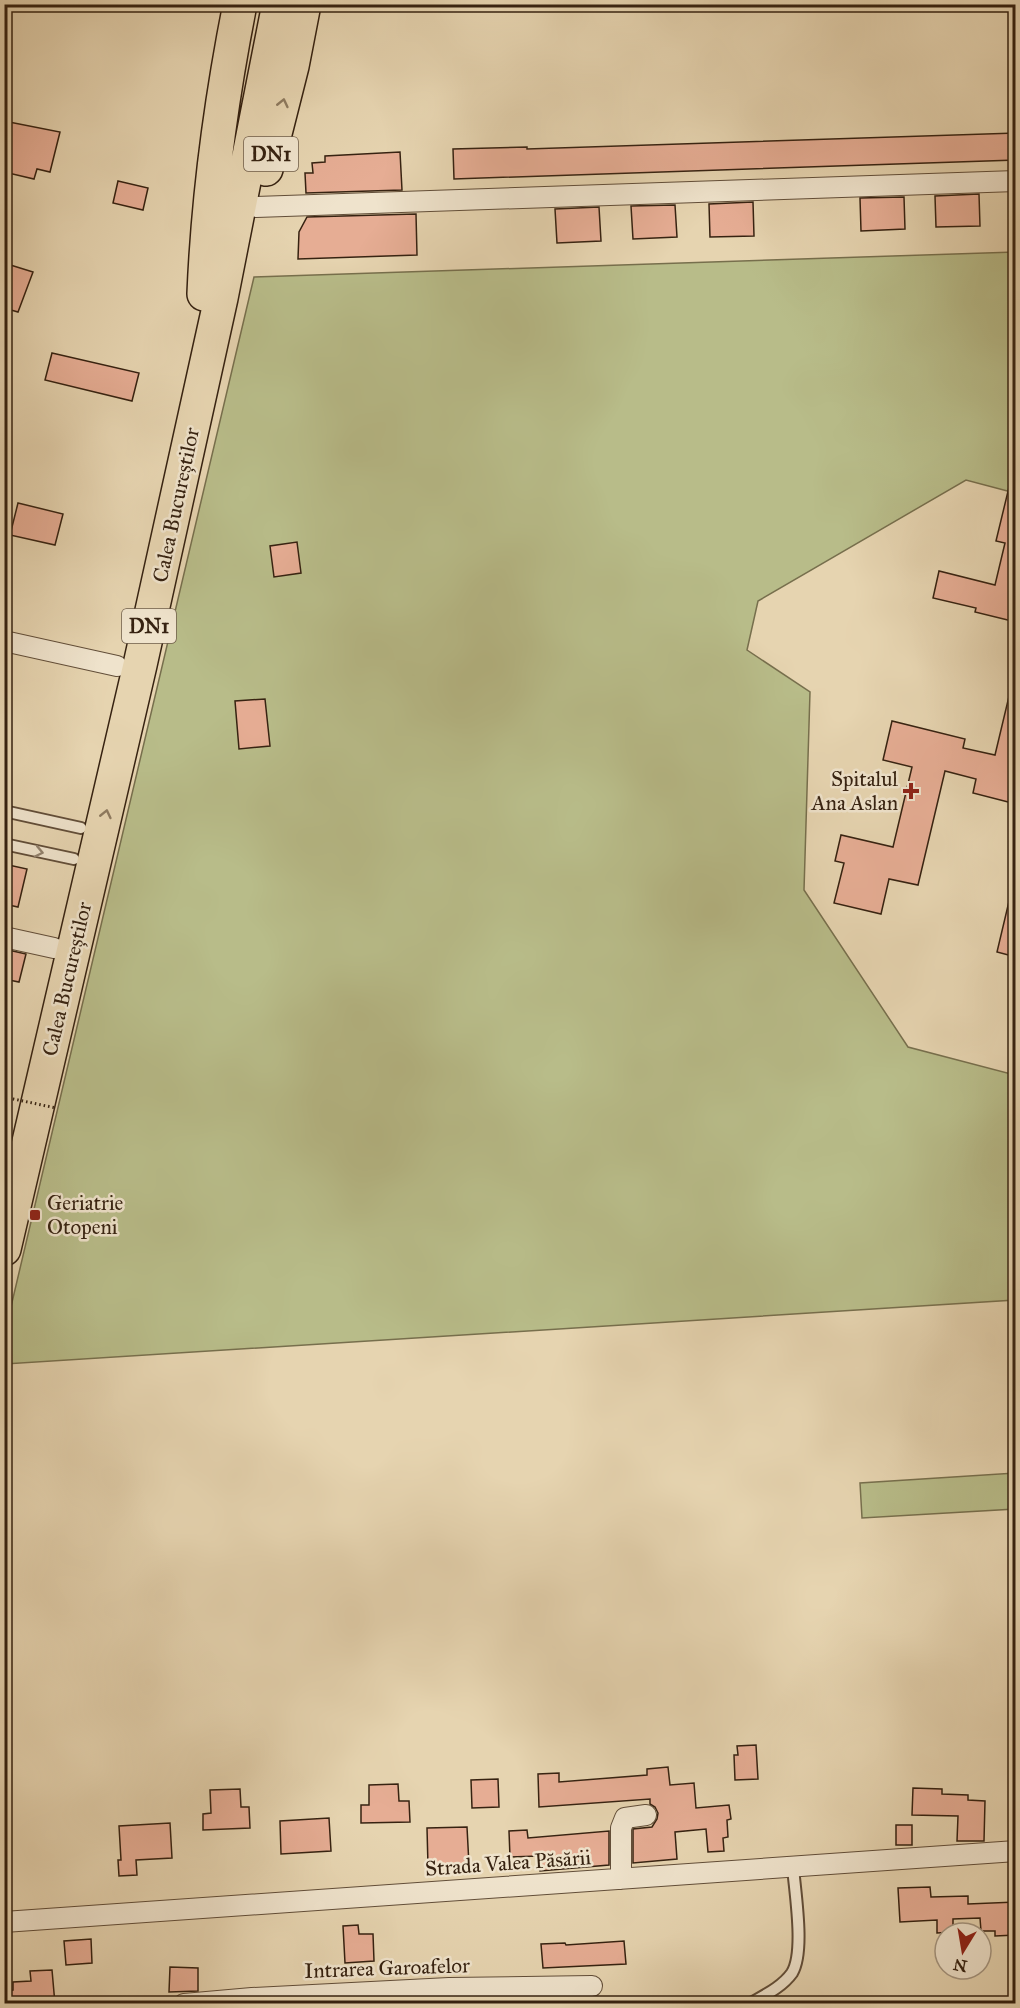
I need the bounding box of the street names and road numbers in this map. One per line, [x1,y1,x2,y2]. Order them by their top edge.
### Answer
road number: DN1 [244,137,298,171]
street label: Calea Bucureștilor [147,425,205,585]
road number: DN1 [122,609,176,643]
street label: Calea Bucureștilor [37,899,97,1059]
street label: Strada Valea Păsării [424,1844,592,1882]
street label: Intrarea Garoafelor [304,1952,470,1984]

